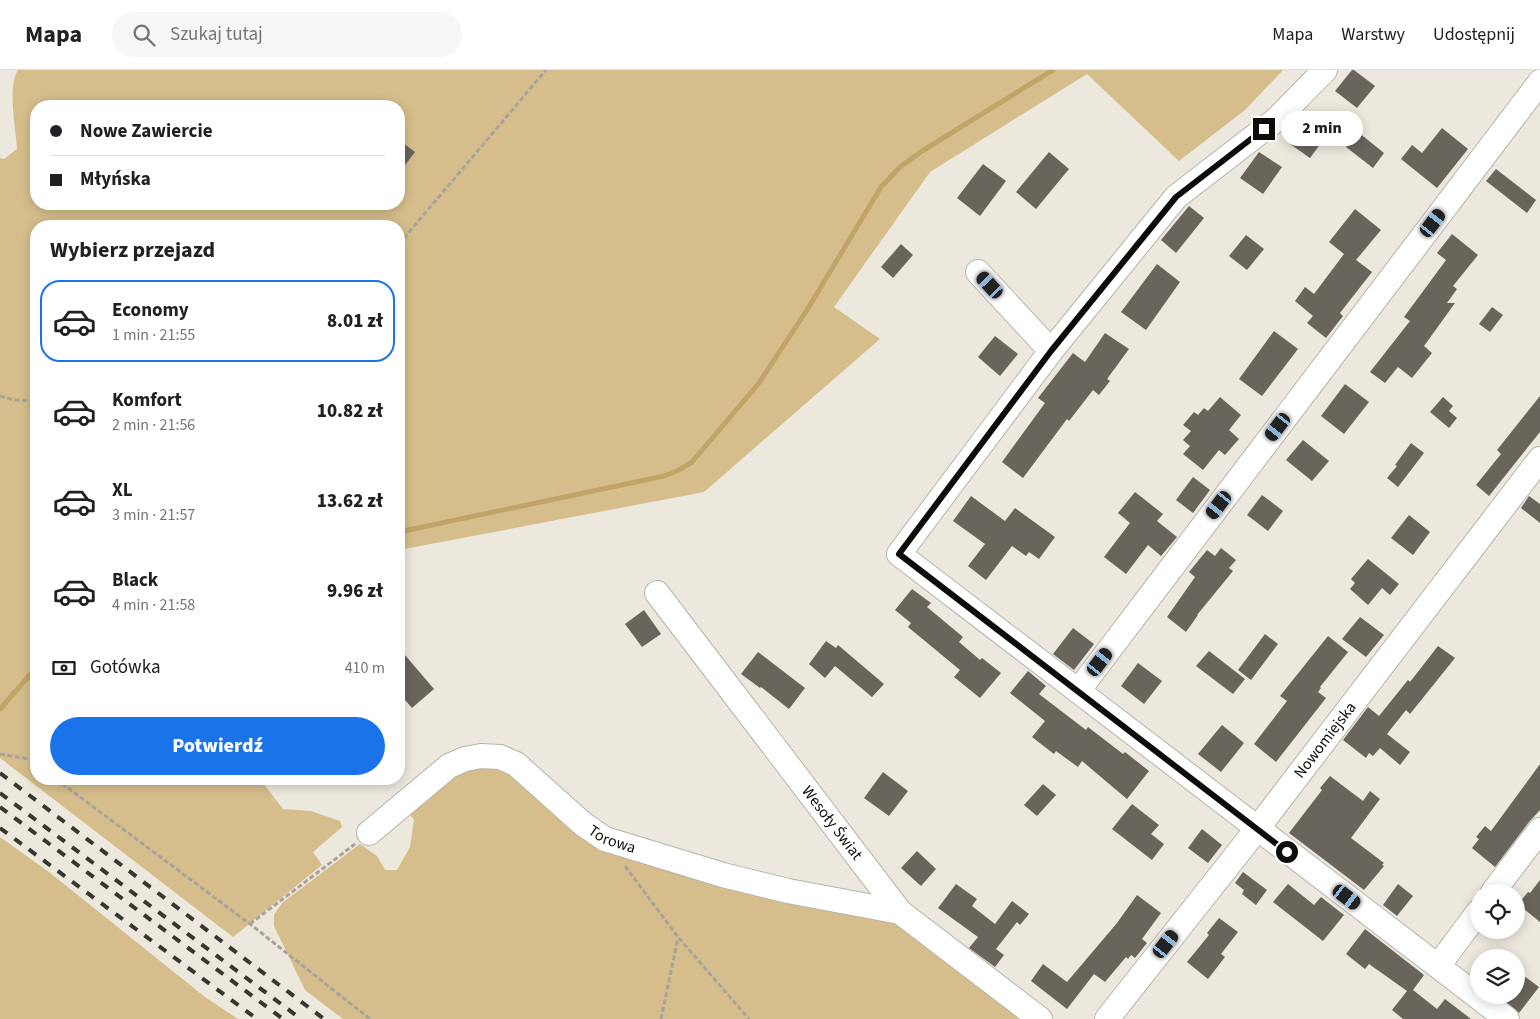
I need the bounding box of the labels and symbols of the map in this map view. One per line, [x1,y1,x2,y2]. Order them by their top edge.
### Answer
callout: 2 min [1282,112,1364,146]
route end [1253,118,1275,140]
car [1417,207,1448,239]
car [974,269,1005,301]
car [1262,411,1293,443]
car [1203,489,1234,521]
car [1084,646,1115,678]
street label: Nowomiejska [1289,697,1361,783]
street label: Wesoły Świat [797,781,868,865]
street label: Torowa [584,820,639,859]
route start [1276,841,1298,863]
car [1330,882,1363,912]
car [1150,928,1181,960]

